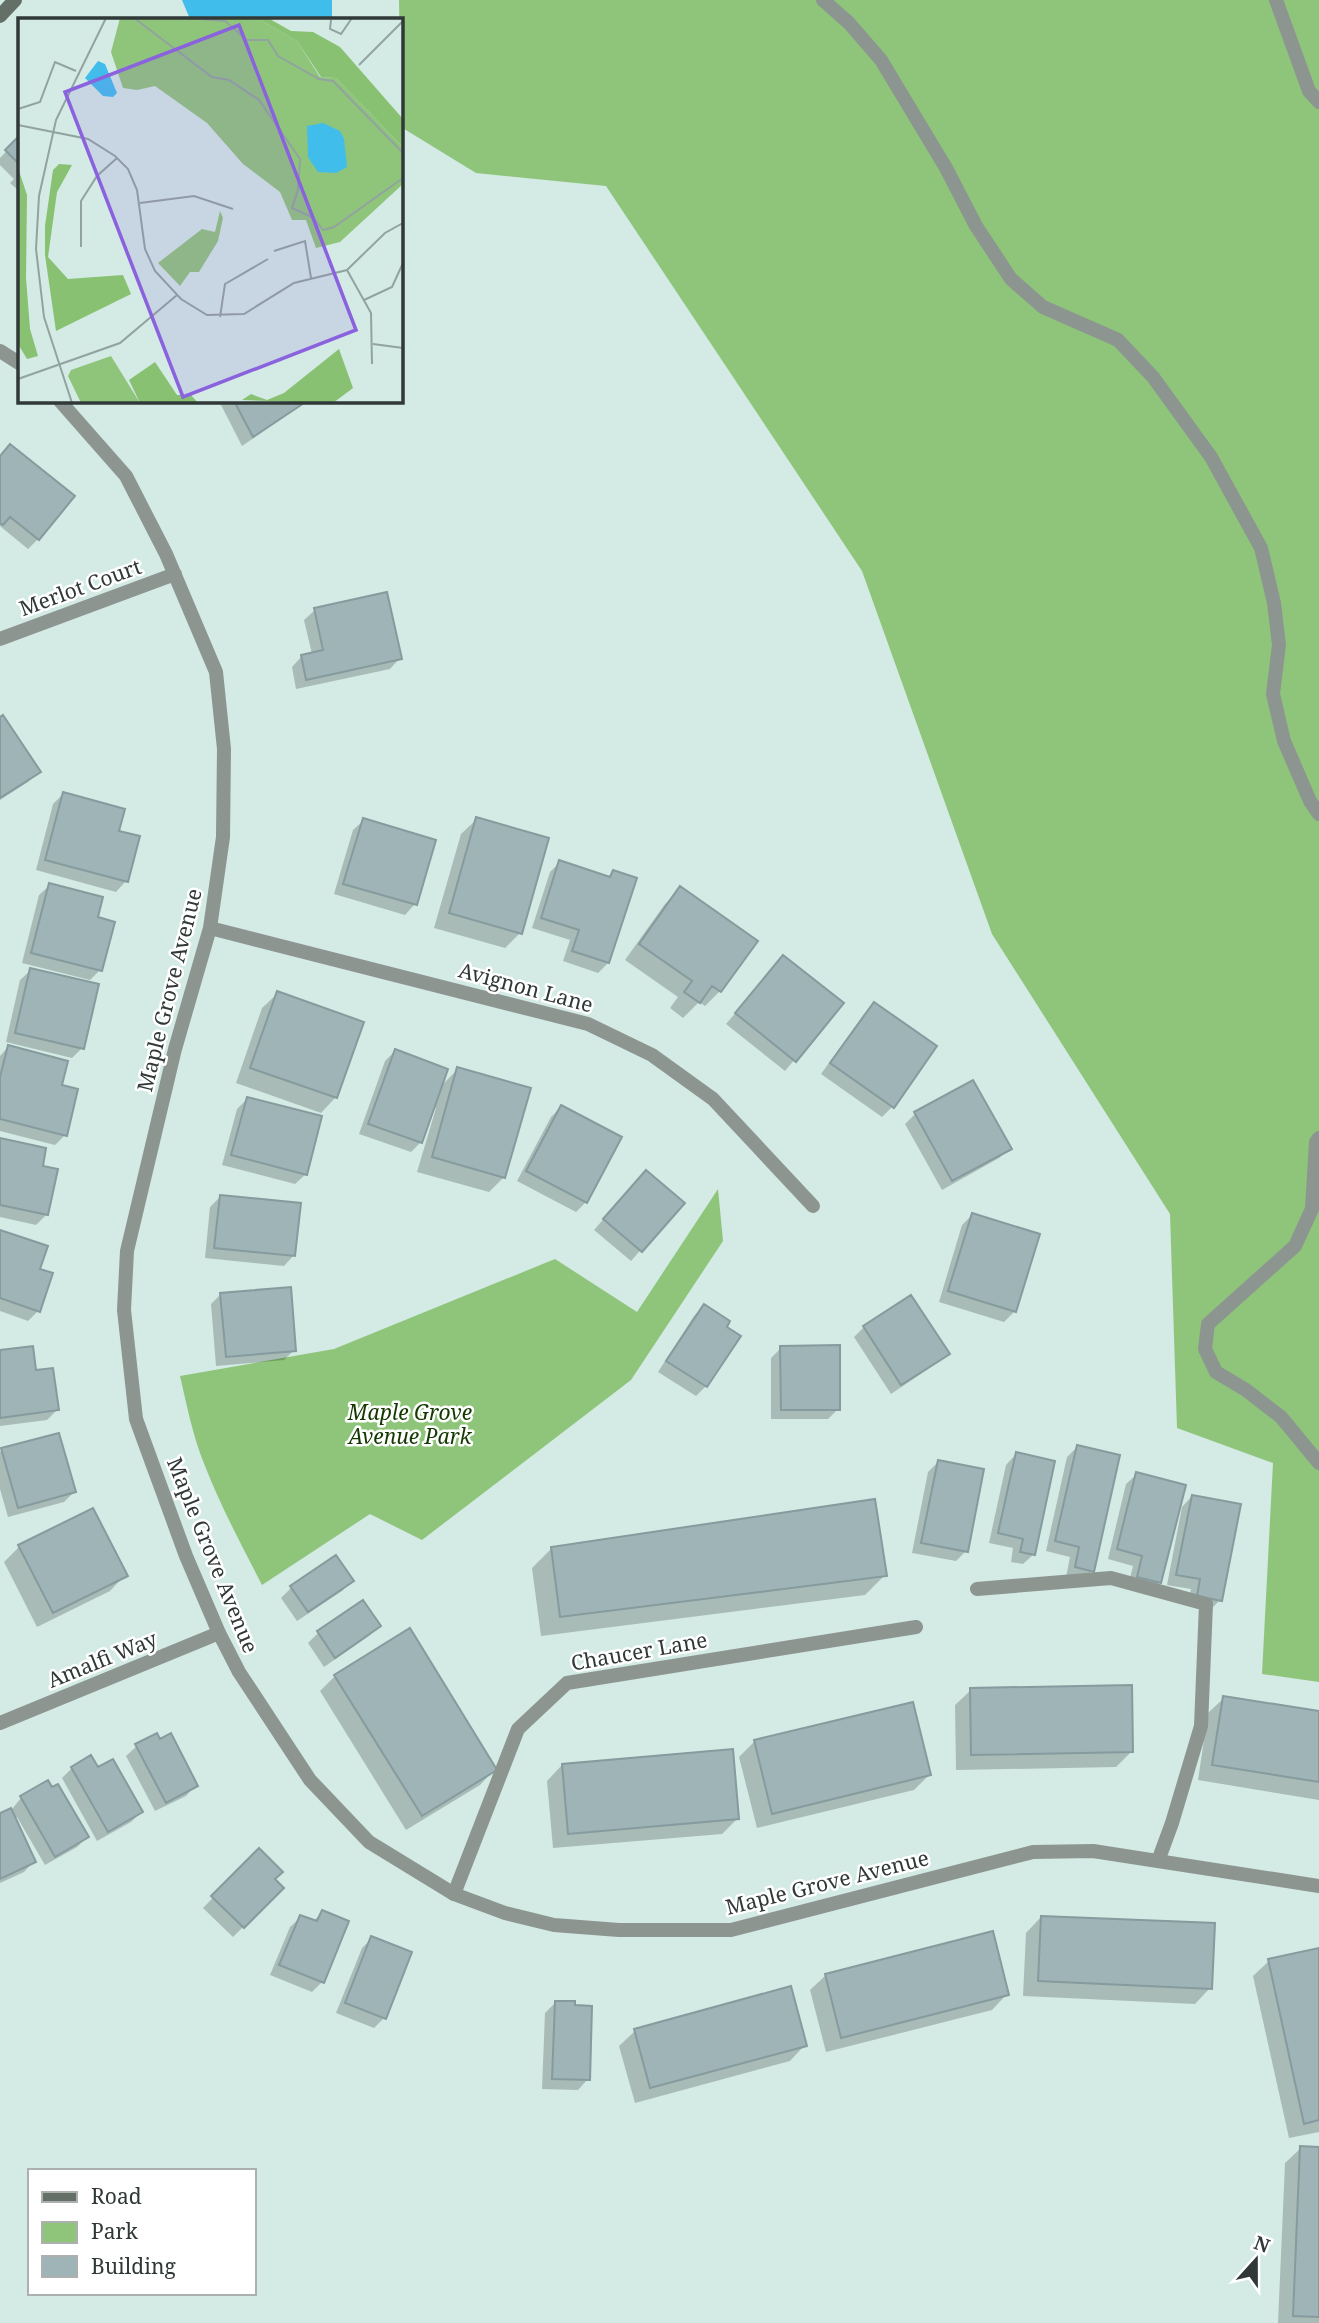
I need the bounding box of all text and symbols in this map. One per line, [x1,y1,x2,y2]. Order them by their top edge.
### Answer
inset map [18,18,402,402]
street label: Merlot Court [15,552,145,622]
street label: Maple Grove Avenue [130,885,208,1095]
street label: Avignon Lane [456,956,596,1018]
park label: Maple Grove Avenue Park [346,1398,473,1450]
street label: Maple Grove Avenue [161,1453,265,1657]
street label: Amalfi Way [43,1624,161,1694]
street label: Chaucer Lane [569,1625,709,1677]
street label: Maple Grove Avenue [722,1843,932,1921]
legend [28,2169,256,2295]
text: Road [91,2182,142,2210]
text: Park [91,2217,138,2245]
north arrow [1221,2225,1291,2295]
text: N [1250,2229,1274,2259]
text: Building [91,2252,176,2280]

